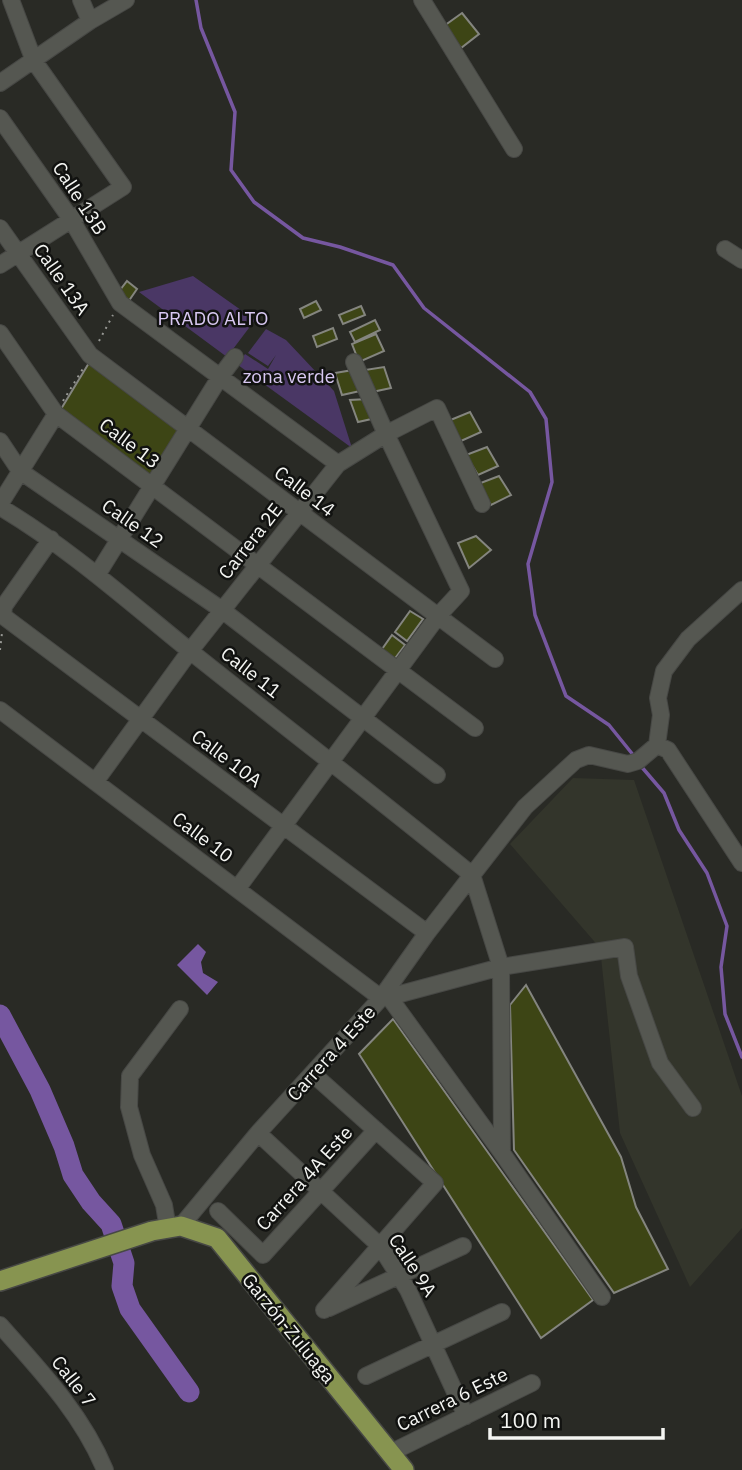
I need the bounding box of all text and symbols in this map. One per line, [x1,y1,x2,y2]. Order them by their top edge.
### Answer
street label: Calle 13B [48,157,112,239]
street label: Calle 13A [29,238,95,320]
park label: PRADO ALTO [158,306,268,330]
park label: zona verde [243,364,335,388]
street label: Calle 13 [95,412,165,474]
street label: Calle 14 [270,460,340,522]
street label: Calle 12 [97,493,169,553]
street label: Carrera 2E [213,498,287,584]
street label: Calle 11 [216,641,286,703]
street label: Calle 10A [187,724,267,792]
street label: Calle 10 [168,806,238,868]
street label: Carrera 4 Este [282,1000,380,1106]
street label: Carrera 4A Este [251,1121,357,1235]
street label: Calle 9A [384,1229,442,1301]
street label: Garzón-Zuluaga [237,1268,341,1388]
street label: Calle 7 [47,1351,101,1411]
street label: Carrera 6 Este [392,1362,512,1436]
scale bar [490,1396,663,1440]
text: 100 m [500,1406,561,1434]

